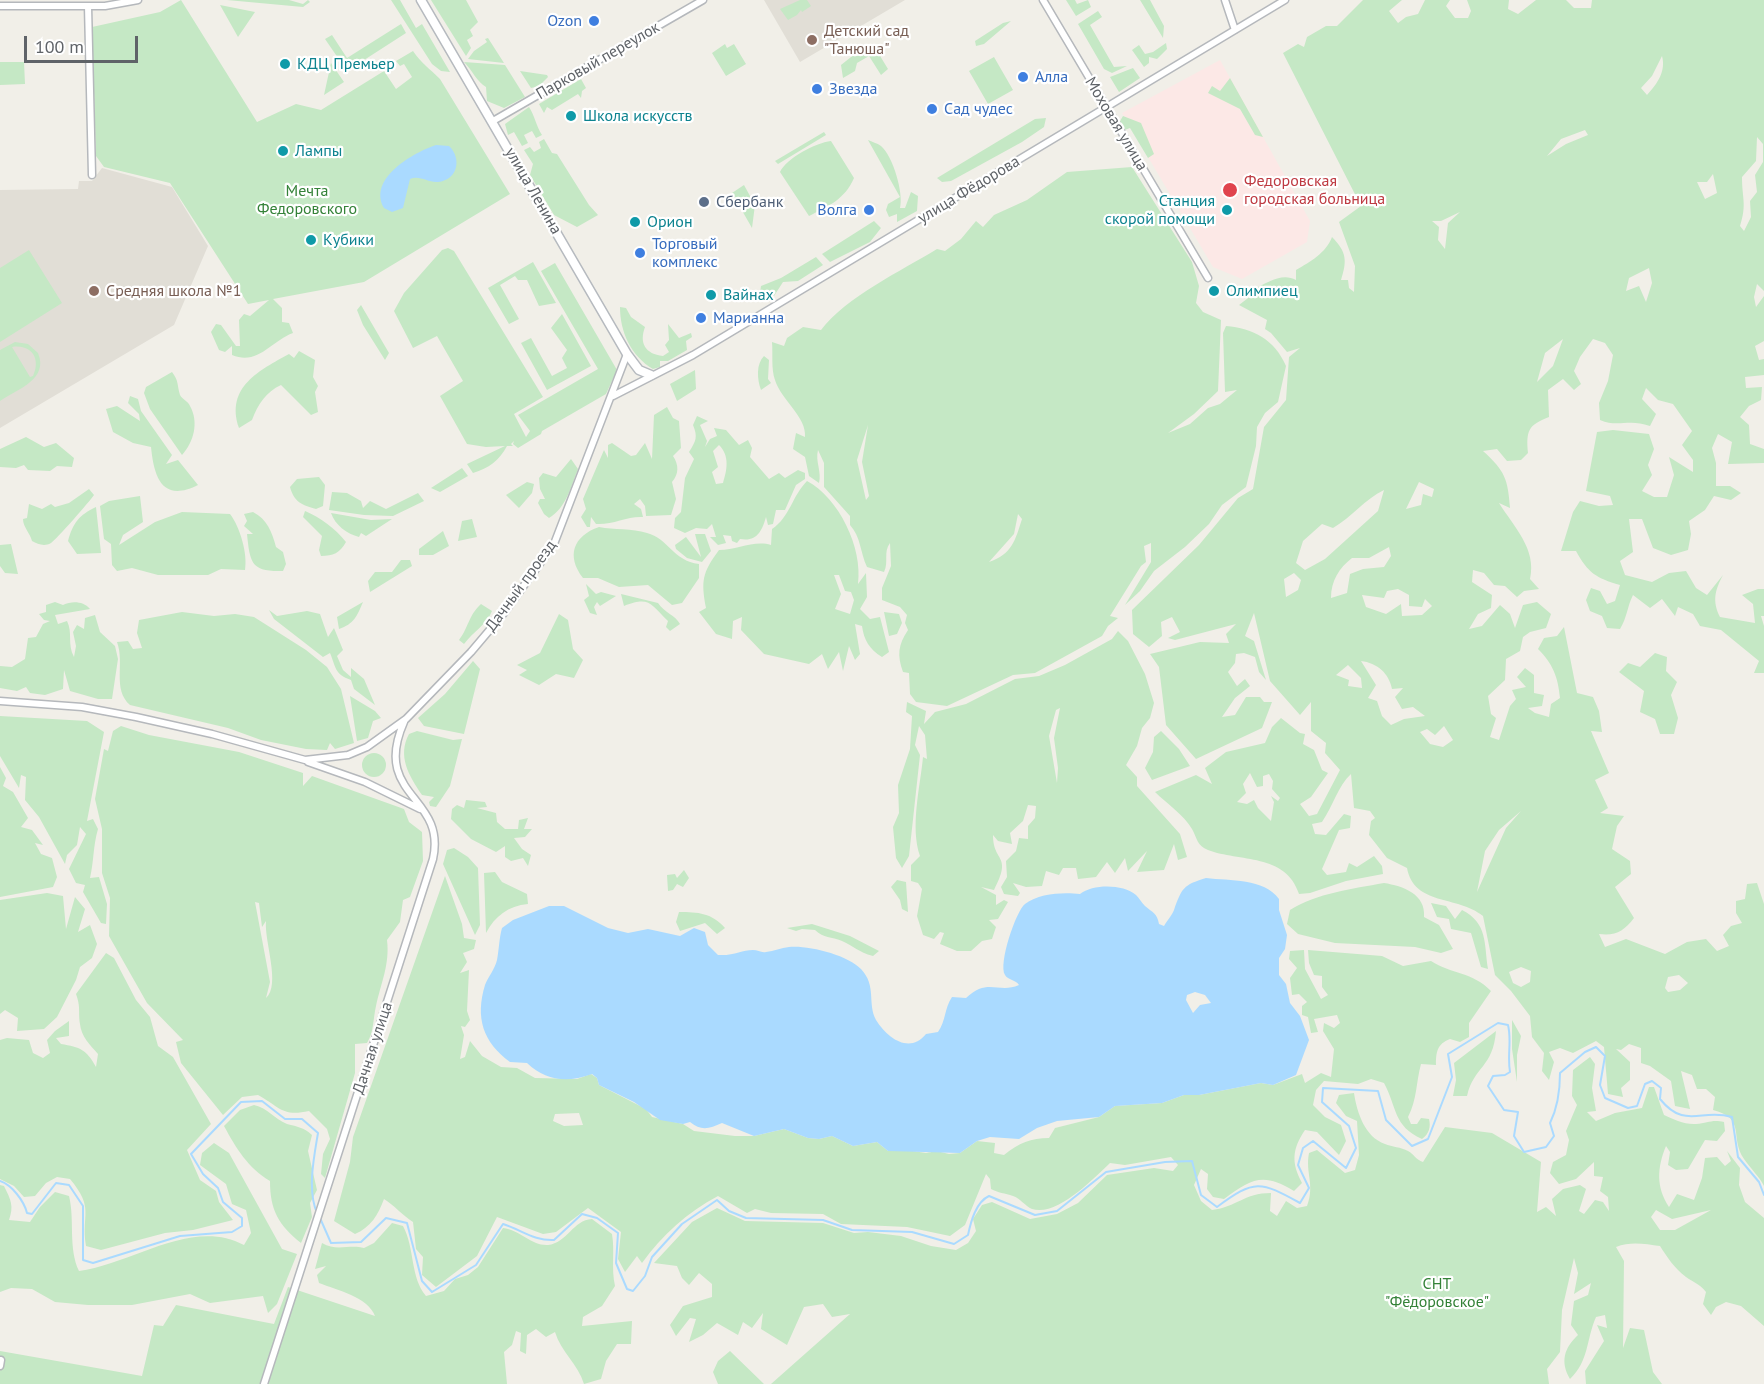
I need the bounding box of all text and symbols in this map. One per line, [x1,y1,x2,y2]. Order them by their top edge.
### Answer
place label: Ozon [547,11,582,31]
marker: Ozon [587,14,601,28]
street label: Парковый переулок [533,18,663,104]
place label: Детский сад "Танюша" [824,21,909,59]
scale bar [27,24,141,62]
marker: Детский сад "Танюша" [805,33,819,47]
text: 100 m [35,35,84,58]
place label: КДЦ Премьер [297,54,395,74]
marker: КДЦ Премьер [278,57,292,71]
place label: Алла [1035,67,1068,87]
marker: Алла [1016,70,1030,84]
street label: Моховая улица [1081,74,1151,174]
place label: Звезда [829,79,877,99]
marker: Звезда [810,82,824,96]
place label: Сад чудес [944,99,1013,119]
marker: Сад чудес [925,102,939,116]
place label: Школа искусств [583,106,692,126]
marker: Школа искусств [564,109,578,123]
place label: Лампы [295,141,342,161]
marker: Лампы [276,144,290,158]
street label: улица Ленина [500,144,566,238]
street label: улица Фёдорова [914,152,1024,228]
place label: Федоровская городская больница [1244,171,1385,209]
park label: Мечта Федоровского [257,181,357,219]
marker: Федоровская городская больница [1221,181,1239,199]
place label: Станция скорой помощи [1105,191,1215,229]
place label: Сбербанк [716,192,783,212]
marker: Сбербанк [697,195,711,209]
place label: Волга [817,200,857,220]
marker: Волга [862,203,876,217]
marker: Станция скорой помощи [1220,203,1234,217]
place label: Орион [647,212,693,232]
marker: Орион [628,215,642,229]
place label: Кубики [323,230,374,250]
marker: Кубики [304,233,318,247]
place label: Торговый комплекс [652,234,718,272]
marker: Торговый комплекс [633,246,647,260]
place label: Средняя школа №1 [106,281,241,301]
place label: Олимпиец [1226,281,1298,301]
marker: Средняя школа №1 [87,284,101,298]
marker: Олимпиец [1207,284,1221,298]
place label: Вайнах [723,285,774,305]
marker: Вайнах [704,288,718,302]
place label: Марианна [713,308,784,328]
marker: Марианна [694,311,708,325]
street label: Дачный проезд [481,537,561,635]
street label: Дачная улица [349,1000,397,1096]
park label: СНТ "Фёдоровское" [1385,1274,1489,1312]

